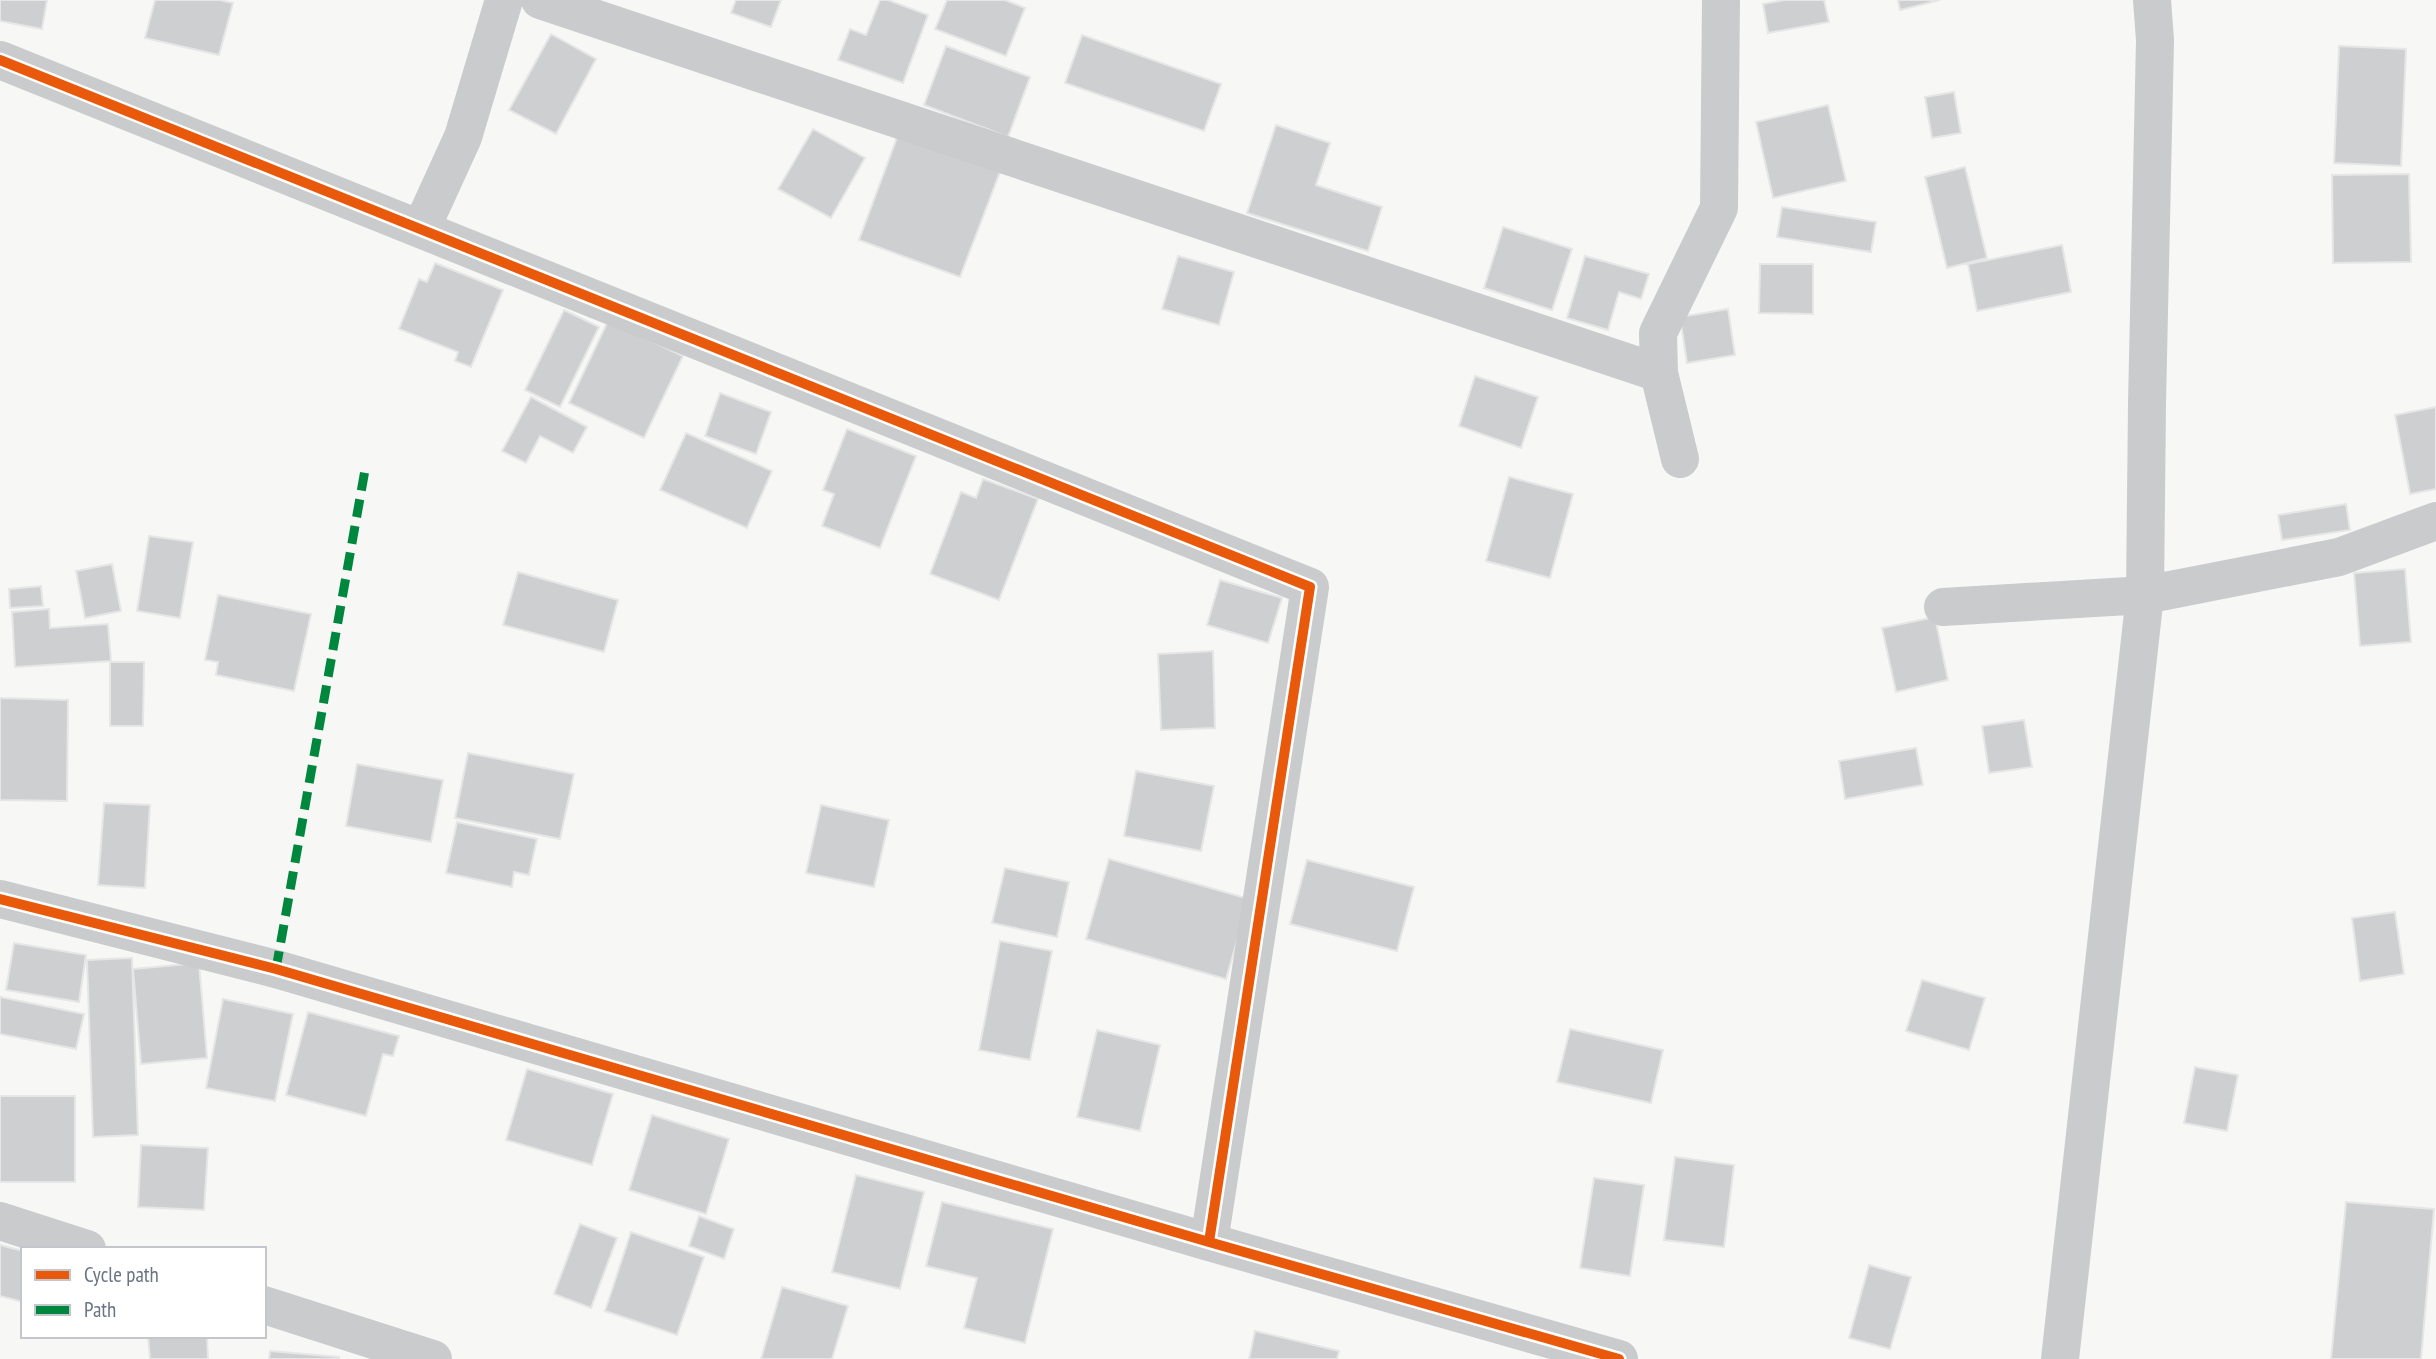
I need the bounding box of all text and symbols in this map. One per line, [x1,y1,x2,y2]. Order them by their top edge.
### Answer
legend [21,1247,266,1338]
text: Cycle path [84,1261,159,1288]
text: Path [84,1296,116,1323]

